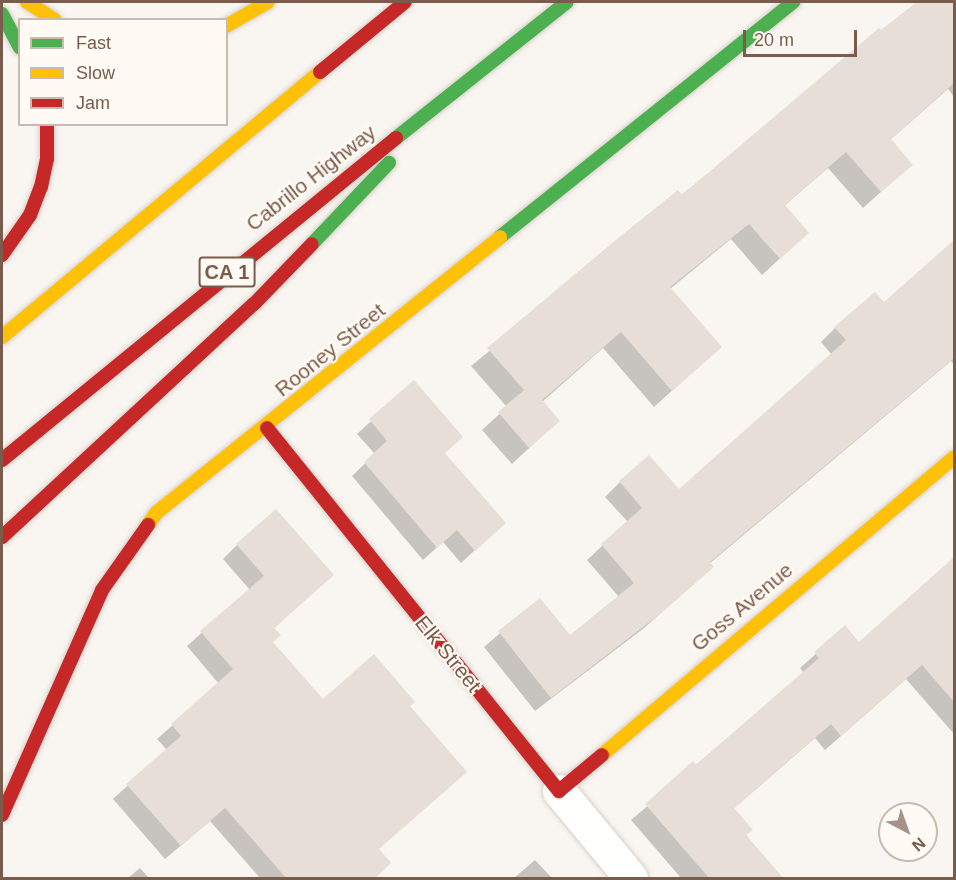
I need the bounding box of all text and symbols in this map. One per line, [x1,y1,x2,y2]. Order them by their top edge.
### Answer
legend [18,18,228,126]
scale bar [746,18,860,56]
text: 20 m [754,30,794,50]
text: Fast [76,33,111,53]
text: Slow [76,63,115,83]
text: Jam [76,93,110,113]
street label: Cabrillo Highway [241,120,381,236]
road number: CA 1 [197,255,257,289]
street label: Rooney Street [270,298,390,402]
street label: Goss Avenue [686,557,798,657]
street label: Elk Street [410,611,486,697]
north arrow [878,802,938,862]
text: N [909,834,929,855]

